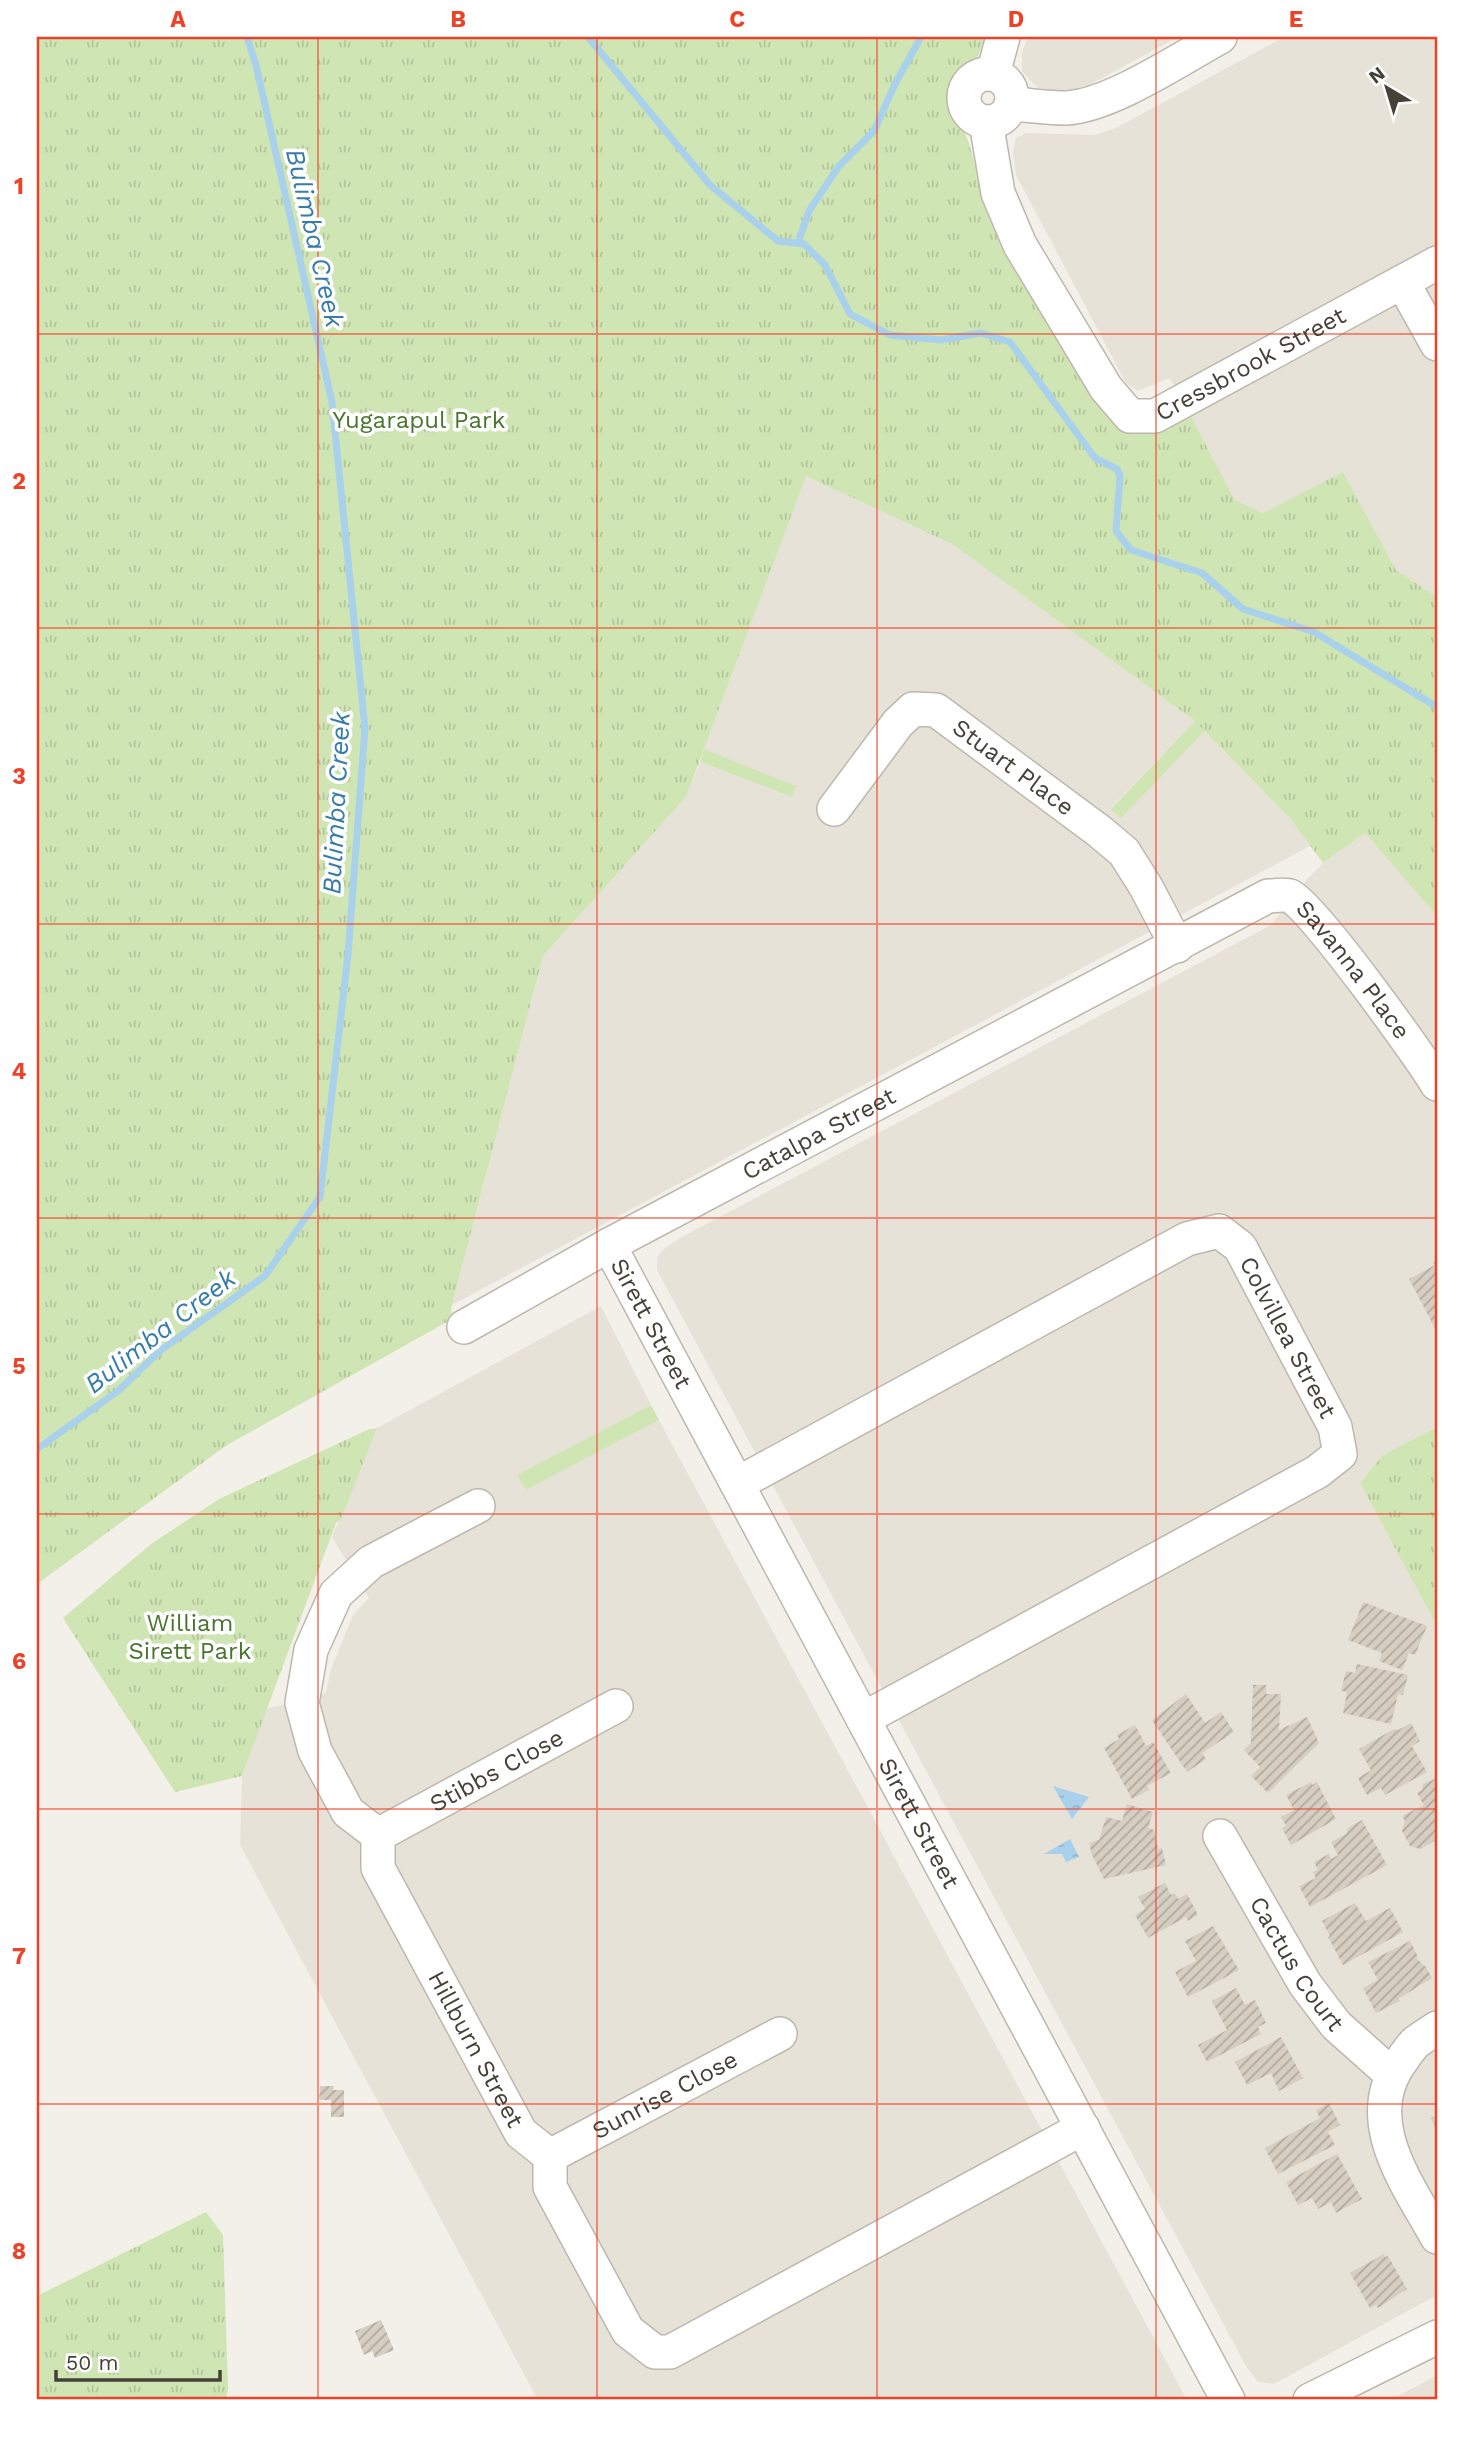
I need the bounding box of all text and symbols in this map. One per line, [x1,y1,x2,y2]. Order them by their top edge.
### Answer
text: A [170,6,186,33]
text: B [450,6,466,33]
text: C [729,6,745,33]
text: D [1008,6,1024,33]
text: E [1289,6,1303,33]
north arrow [1352,52,1422,122]
text: N [1364,62,1389,88]
water label: Bulimba Creek [280,146,350,331]
text: 1 [14,173,24,200]
street label: Cressbrook Street [1151,301,1350,427]
park label: Yugarapul Park [333,406,506,434]
text: 2 [12,468,26,495]
water label: Bulimba Creek [316,710,356,895]
street label: Stuart Place [947,713,1079,822]
text: 3 [12,763,26,790]
street label: Savanna Place [1290,894,1416,1044]
text: 4 [12,1058,27,1085]
street label: Catalpa Street [738,1082,900,1186]
street label: Colvillea Street [1234,1252,1342,1423]
street label: Sirett Street [605,1254,697,1393]
water label: Bulimba Creek [79,1262,242,1399]
text: 5 [12,1353,26,1380]
park label: William Sirett Park [129,1609,252,1665]
text: 6 [12,1648,26,1675]
street label: Stibbs Close [425,1723,568,1818]
street label: Sirett Street [873,1753,965,1893]
street label: Cactus Court [1244,1891,1350,2037]
text: 7 [12,1943,26,1970]
street label: Hillburn Street [422,1966,529,2132]
street label: Sunrise Close [587,2045,742,2145]
text: 8 [12,2238,26,2265]
scale bar [56,2339,220,2383]
text: 50 m [66,2350,118,2375]

